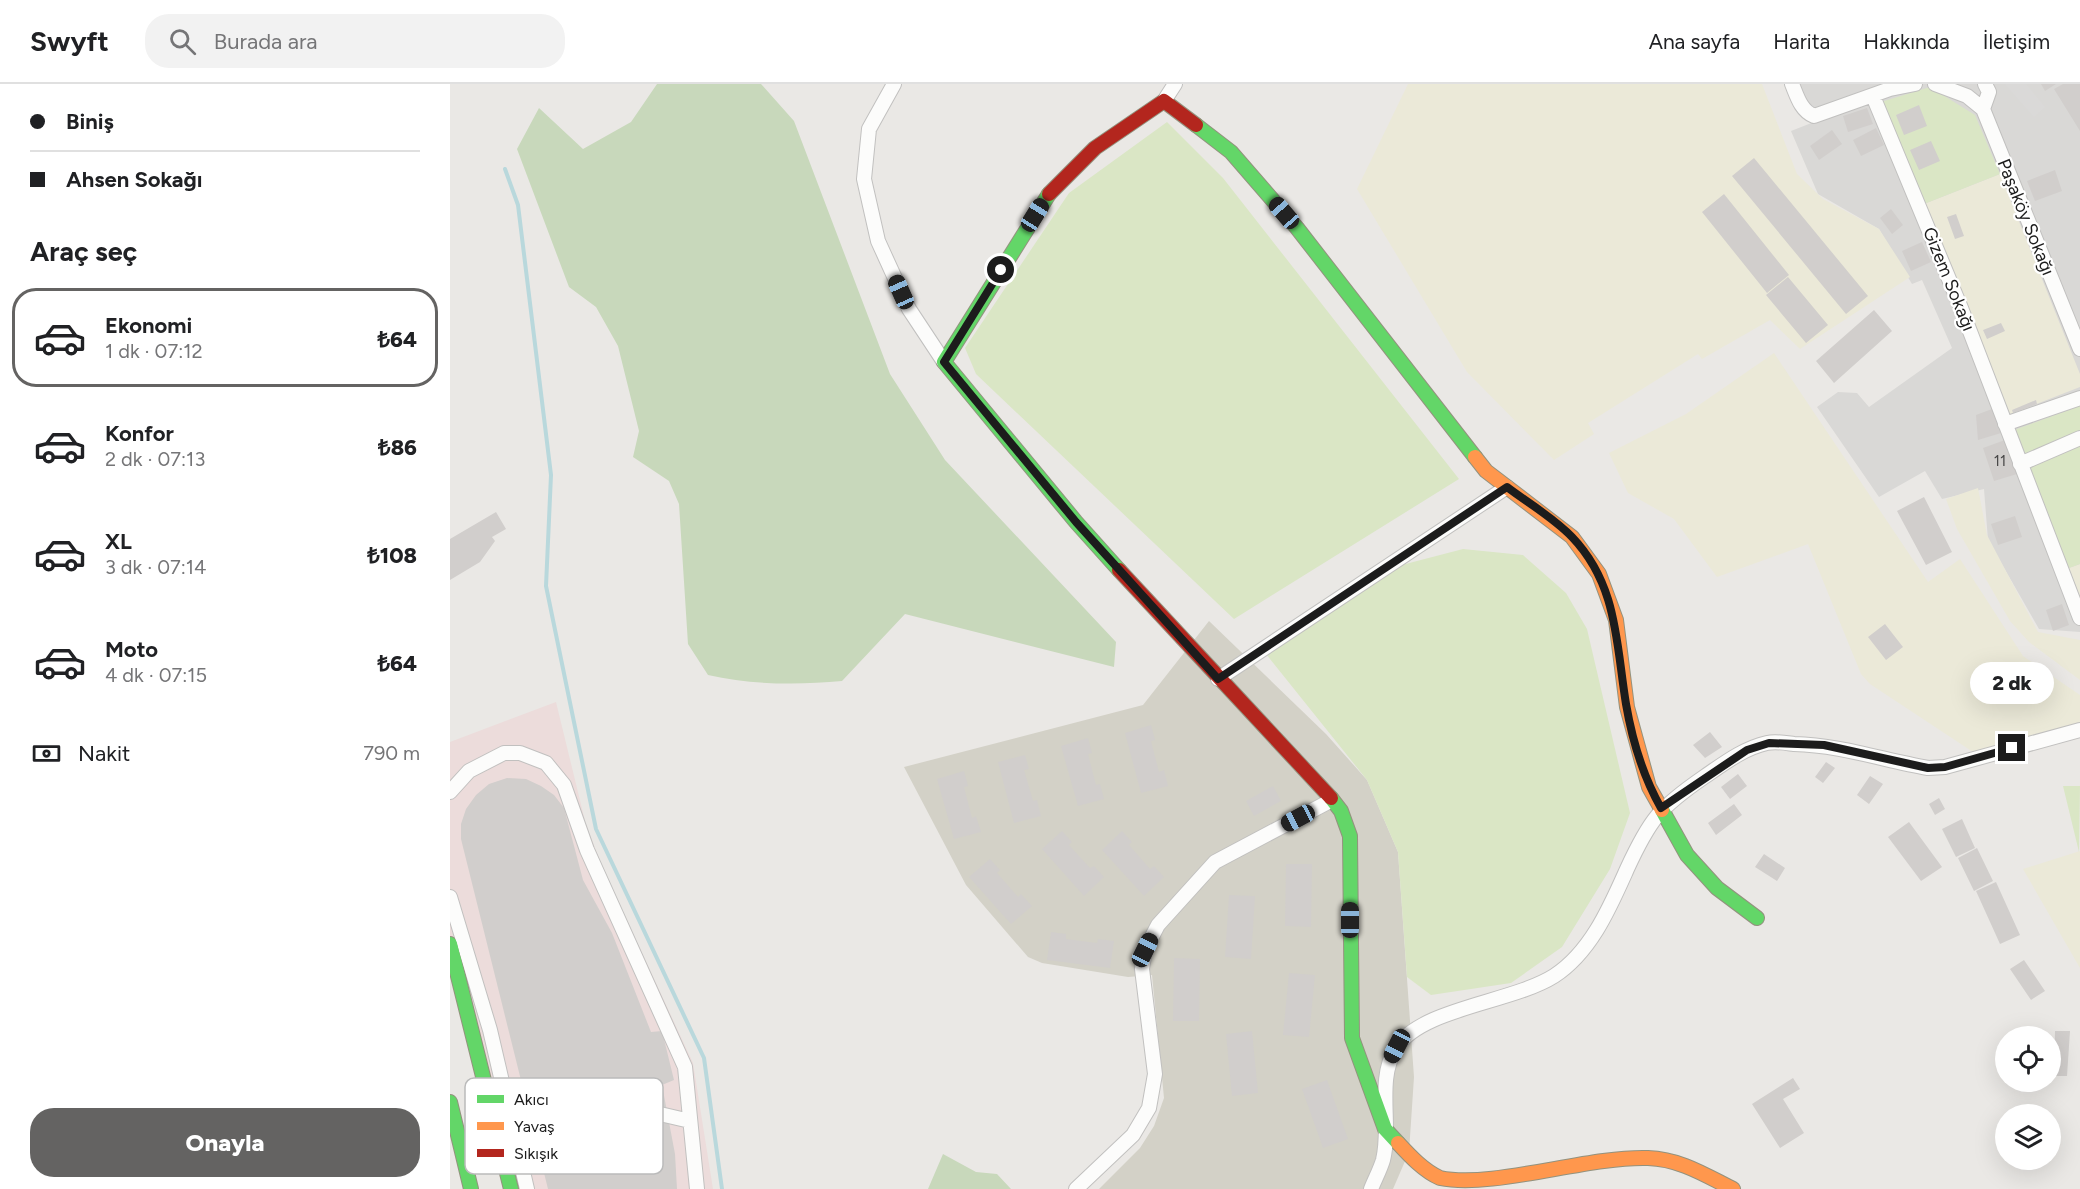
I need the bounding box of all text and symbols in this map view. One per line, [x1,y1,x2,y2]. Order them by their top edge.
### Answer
search box [145,14,565,68]
text: Swyft [30,24,109,58]
icon: search [166,25,199,58]
text: Burada ara [214,28,318,55]
text: Ana sayfa [1649,29,1740,54]
text: Harita [1773,29,1830,54]
text: Hakkında [1863,29,1950,54]
text: İletişim [1983,29,2050,54]
text: Biniş [66,108,114,135]
street label: Paşaköy Sokağı [1993,156,2059,278]
text: Ahsen Sokağı [66,166,203,193]
car [1265,194,1303,232]
car [1018,195,1052,235]
street label: Gizem Sokağı [1918,224,1980,334]
text: Araç seç [30,235,137,268]
route start [987,256,1014,283]
car [885,272,917,312]
icon: car [33,311,87,365]
text: Ekonomi [105,312,192,339]
text: ₺64 [377,326,417,353]
text: 1 dk · 07:12 [105,339,203,363]
icon: car [33,419,87,473]
text: Konfor [105,420,174,447]
text: ₺86 [378,434,417,461]
text: 2 dk · 07:13 [105,447,205,471]
house number: 11 [1994,452,2006,470]
icon: car [33,527,87,581]
text: XL [105,528,132,555]
text: ₺108 [367,542,417,569]
text: 3 dk · 07:14 [105,555,207,579]
icon: car [33,635,87,689]
text: Moto [105,636,158,663]
text: ₺64 [377,650,417,677]
callout: 2 dk [1970,661,2054,703]
text: 4 dk · 07:15 [105,663,207,687]
text: 2 dk [1992,671,2032,695]
route end [1998,734,2025,761]
icon: cash [30,737,63,770]
text: Nakit [78,740,130,767]
text: 790 m [363,741,420,765]
car [1278,802,1318,834]
car [1341,902,1359,938]
car [1129,930,1161,970]
car [1381,1026,1413,1066]
map controls [1995,1026,2061,1170]
button: locate [1995,1026,2061,1092]
legend [465,1078,663,1174]
text: Akıcı [514,1090,549,1109]
button: layers [1995,1104,2061,1170]
button: Onayla [30,1108,420,1177]
text: Yavaş [514,1117,555,1136]
text: Sıkışık [514,1144,558,1163]

